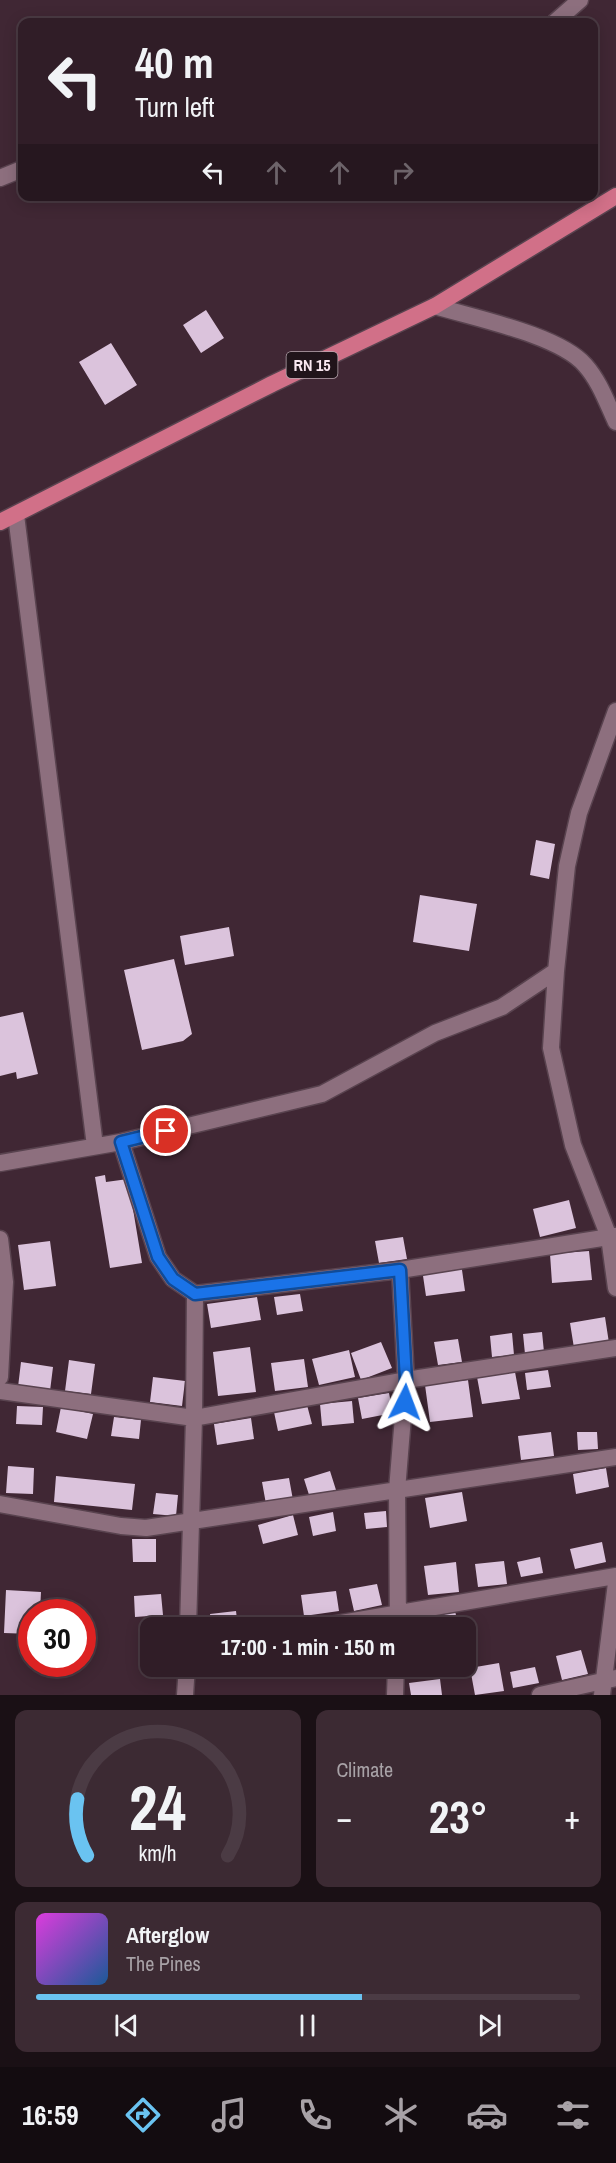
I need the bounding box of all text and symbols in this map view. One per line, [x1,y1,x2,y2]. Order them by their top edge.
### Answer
text: 40 m [135,35,214,91]
icon: left [36,42,114,120]
text: Turn left [135,89,214,125]
icon: left [197,156,230,189]
icon: ahead [260,156,293,189]
icon: ahead [323,156,356,189]
icon: right [386,156,419,189]
road number: RN 15 [286,352,338,378]
pin [140,1105,191,1156]
icon: arrive [149,1114,182,1147]
position arrow [373,1370,437,1434]
speed limit sign: 30 [18,1599,96,1677]
text: 17:00 · 1 min · 150 m [221,1632,395,1662]
text: Climate [337,1756,393,1783]
text: 24 [129,1765,186,1849]
text: 23° [429,1786,488,1847]
text: − [337,1795,352,1839]
text: + [564,1795,580,1839]
text: km/h [139,1839,177,1868]
text: Afterglow [126,1920,209,1950]
text: The Pines [126,1950,201,1977]
icon: previous [110,2009,143,2042]
icon: pause [291,2009,324,2042]
icon: next [473,2009,506,2042]
icon: directions [122,2094,164,2136]
icon: music [208,2094,250,2136]
icon: phone [294,2094,336,2136]
icon: climate [380,2094,422,2136]
icon: car [466,2094,508,2136]
icon: filters [552,2094,594,2136]
text: 16:59 [22,2097,79,2133]

